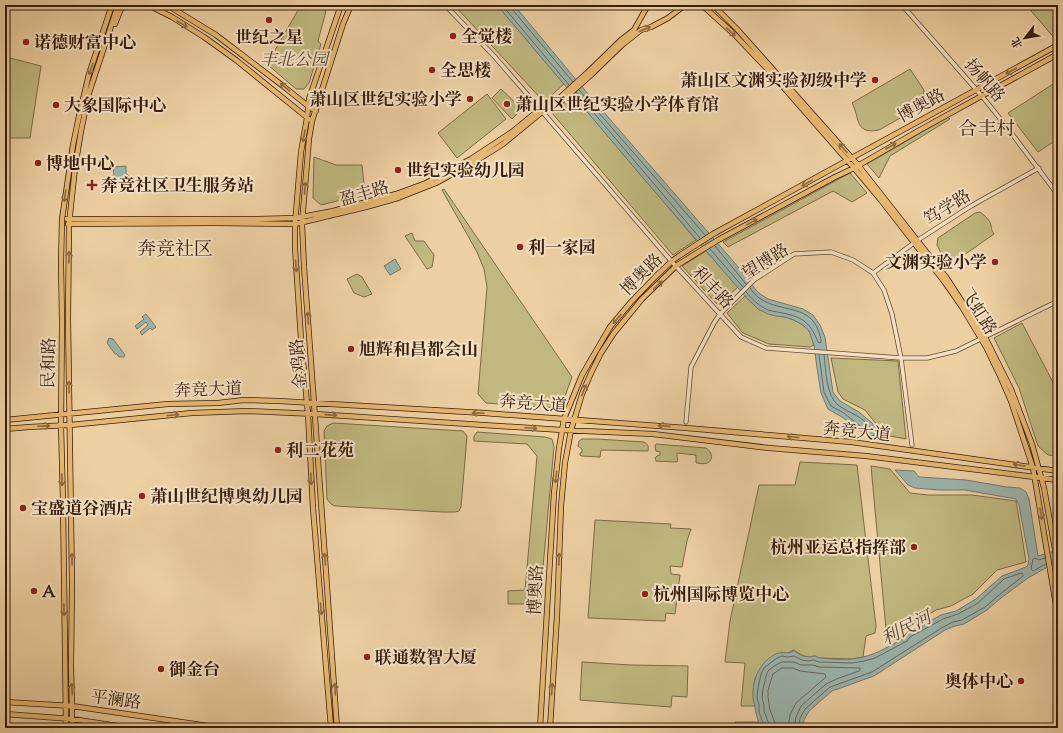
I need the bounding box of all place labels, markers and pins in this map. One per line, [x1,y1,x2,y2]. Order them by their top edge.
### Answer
marker: 世纪之星 [264,15,274,25]
place label: 全觉楼 [461,26,512,50]
place label: 世纪之星 [235,27,303,51]
marker: 全觉楼 [448,31,458,41]
place label: 诺德财富中心 [34,32,136,56]
marker: 诺德财富中心 [21,37,31,47]
place label: 全思楼 [440,60,491,84]
marker: 全思楼 [427,65,437,75]
place label: 萧山区文渊实验初级中学 [680,70,867,94]
marker: 萧山区文渊实验初级中学 [870,75,880,85]
place label: 萧山区世纪实验小学 [309,89,462,113]
marker: 萧山区世纪实验小学 [465,94,475,104]
place label: 萧山区世纪实验小学体育馆 [515,94,719,118]
place label: 大象国际中心 [64,95,166,119]
marker: 萧山区世纪实验小学体育馆 [502,99,512,109]
marker: 大象国际中心 [51,100,61,110]
place label: 博地中心 [46,153,114,177]
marker: 博地中心 [33,158,43,168]
place label: 世纪实验幼儿园 [406,160,525,184]
marker: 世纪实验幼儿园 [393,165,403,175]
place label: 奔竞社区卫生服务站 [101,175,254,199]
marker: 奔竞社区卫生服务站 [86,179,98,191]
place label: 利一家园 [528,237,596,261]
marker: 利一家园 [515,242,525,252]
place label: 文渊实验小学 [885,252,987,276]
marker: 文渊实验小学 [990,257,1000,267]
place label: 旭辉和昌都会山 [359,339,478,363]
marker: 旭辉和昌都会山 [346,344,356,354]
place label: 利二花苑 [286,440,354,464]
marker: 利二花苑 [273,445,283,455]
place label: 萧山世纪博奥幼儿园 [150,486,303,510]
marker: 萧山世纪博奥幼儿园 [137,491,147,501]
place label: 宝盛道谷酒店 [31,498,133,522]
marker: 宝盛道谷酒店 [18,503,28,513]
place label: 杭州亚运总指挥部 [770,537,906,561]
marker: 杭州亚运总指挥部 [909,542,919,552]
place label: A [42,581,56,605]
place label: 杭州国际博览中心 [653,584,789,608]
marker: A [29,586,39,596]
marker: 杭州国际博览中心 [640,589,650,599]
place label: 联通数智大厦 [375,647,477,671]
marker: 联通数智大厦 [362,652,372,662]
place label: 御金台 [169,659,220,683]
marker: 御金台 [156,664,166,674]
place label: 奥体中心 [945,671,1013,695]
marker: 奥体中心 [1016,676,1026,686]

